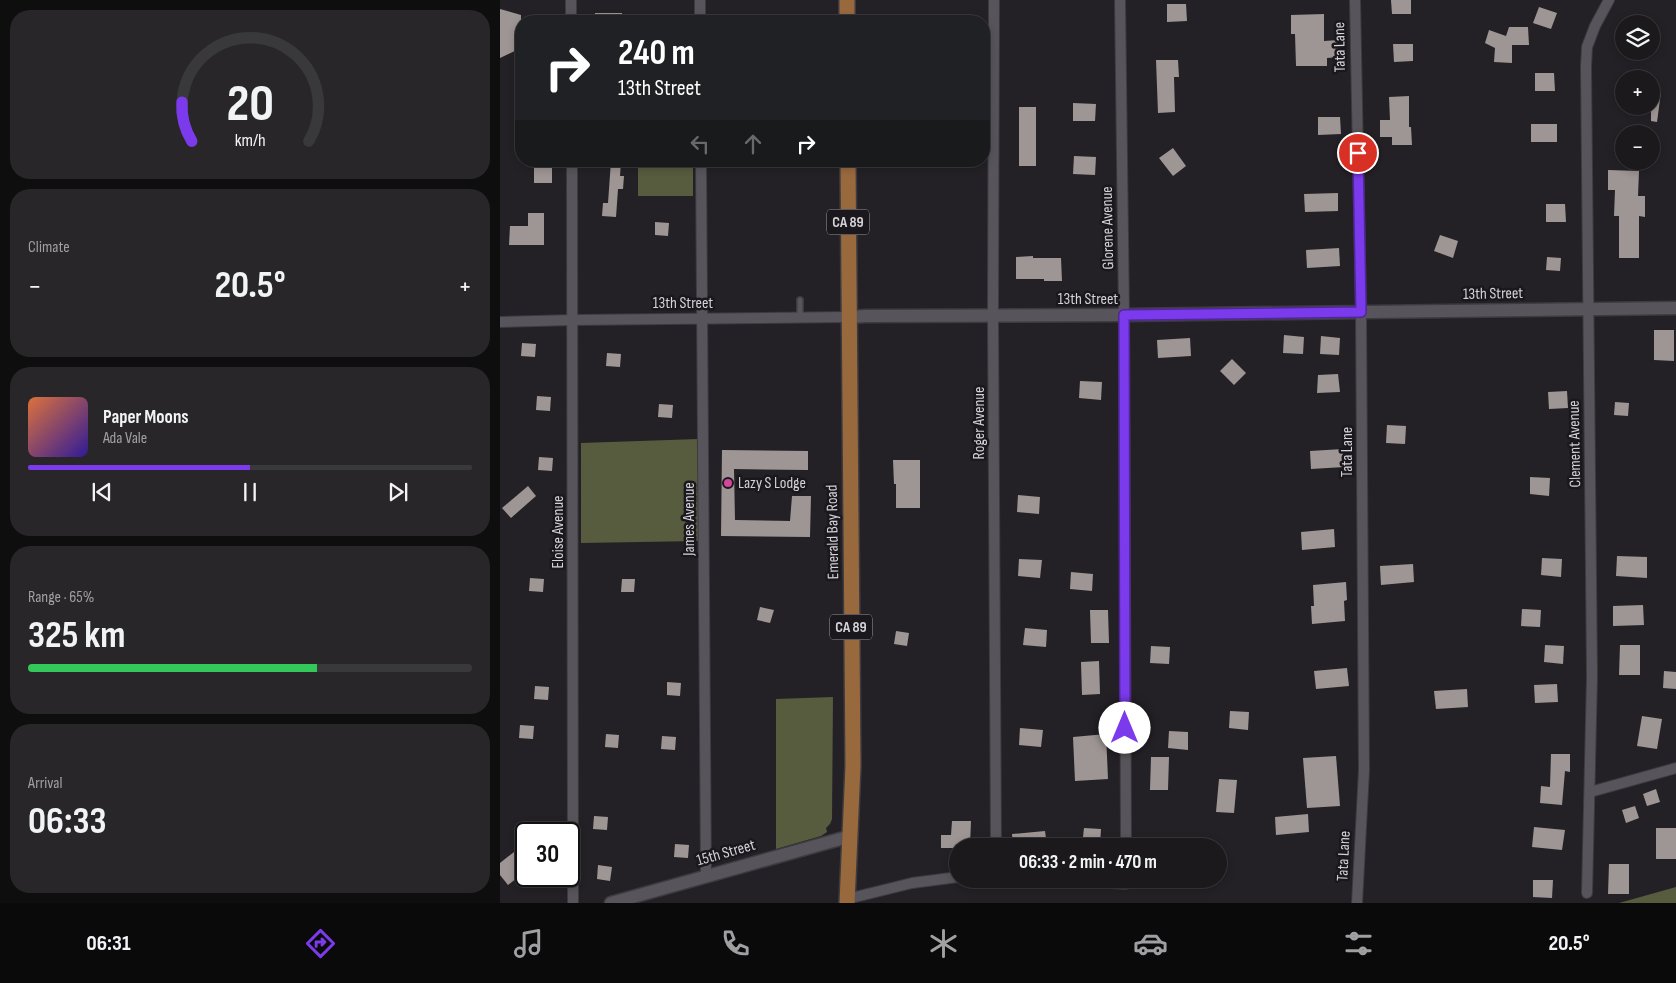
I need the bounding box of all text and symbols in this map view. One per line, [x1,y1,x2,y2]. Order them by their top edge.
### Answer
map controls [1615,15,1660,170]
button: layers [1615,15,1660,60]
street label: Tata Lane [1330,22,1350,72]
text: 240 m [618,32,695,75]
icon: right [535,35,600,100]
button: + [1615,70,1660,115]
text: 20 [226,73,274,136]
text: 13th Street [618,75,701,102]
button: − [1615,125,1660,170]
text: km/h [235,130,265,151]
icon: left [686,130,714,158]
icon: ahead [739,130,767,158]
icon: right [792,130,820,158]
pin [1337,132,1379,174]
icon: arrive [1344,139,1372,167]
street label: Glorene Avenue [1098,186,1118,270]
road number: CA 89 [827,210,869,234]
text: Climate [28,238,70,257]
text: 20.5° [214,263,286,308]
text: − [28,270,42,303]
text: + [458,270,472,303]
street label: 13th Street [1463,284,1523,304]
street label: 13th Street [1058,290,1118,309]
street label: 13th Street [653,294,713,313]
street label: Roger Avenue [970,387,989,459]
street label: Clement Avenue [1565,400,1585,488]
text: Paper Moons [103,406,189,429]
street label: Tata Lane [1338,427,1357,477]
text: Ada Vale [103,429,147,448]
place label: Lazy S Lodge [738,474,806,493]
marker: Lazy S Lodge [722,477,734,489]
icon: previous [88,478,116,506]
icon: pause [236,478,264,506]
icon: next [384,478,412,506]
street label: James Avenue [680,482,699,557]
street label: Emerald Bay Road [823,485,843,579]
street label: Eloise Avenue [549,495,568,569]
text: Range · 65% [28,588,94,607]
text: 325 km [28,613,126,658]
road number: CA 89 [830,614,872,640]
position arrow [1098,701,1150,753]
text: Arrival [28,774,62,793]
text: 06:33 [28,799,107,844]
speed limit sign: 30 [515,822,580,887]
street label: Tata Lane [1333,830,1355,882]
street label: 15th Street [695,836,758,870]
text: 06:33 · 2 min · 470 m [1019,851,1157,874]
icon: directions [303,926,338,961]
icon: music [511,926,546,961]
icon: phone [718,926,753,961]
icon: climate [926,926,961,961]
icon: car [1133,926,1168,961]
icon: filters [1341,926,1376,961]
text: 06:31 [86,930,131,957]
text: 20.5° [1548,930,1590,957]

